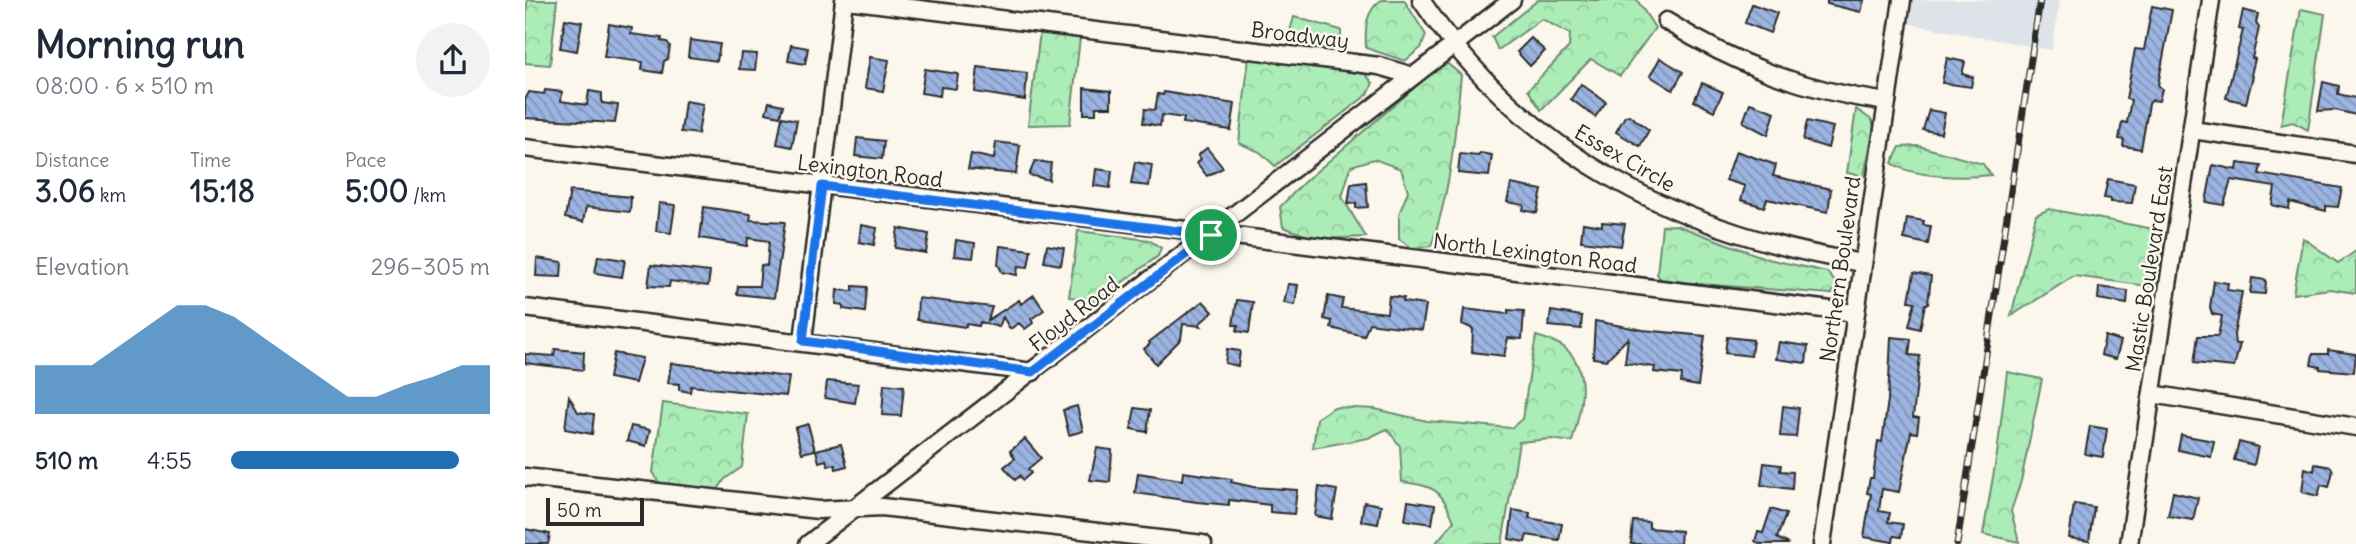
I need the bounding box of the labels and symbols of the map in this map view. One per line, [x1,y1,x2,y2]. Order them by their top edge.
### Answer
street label: Broadway [1249,16,1351,54]
street label: Essex Circle [1570,118,1680,198]
street label: Lexington Road [796,149,944,193]
street label: Mastic Boulevard East [2119,164,2179,374]
street label: Northern Boulevard [1814,174,1866,364]
pin [1181,205,1241,265]
street label: North Lexington Road [1432,227,1638,279]
street label: Floyd Road [1024,270,1124,358]
scale bar [546,495,644,527]

